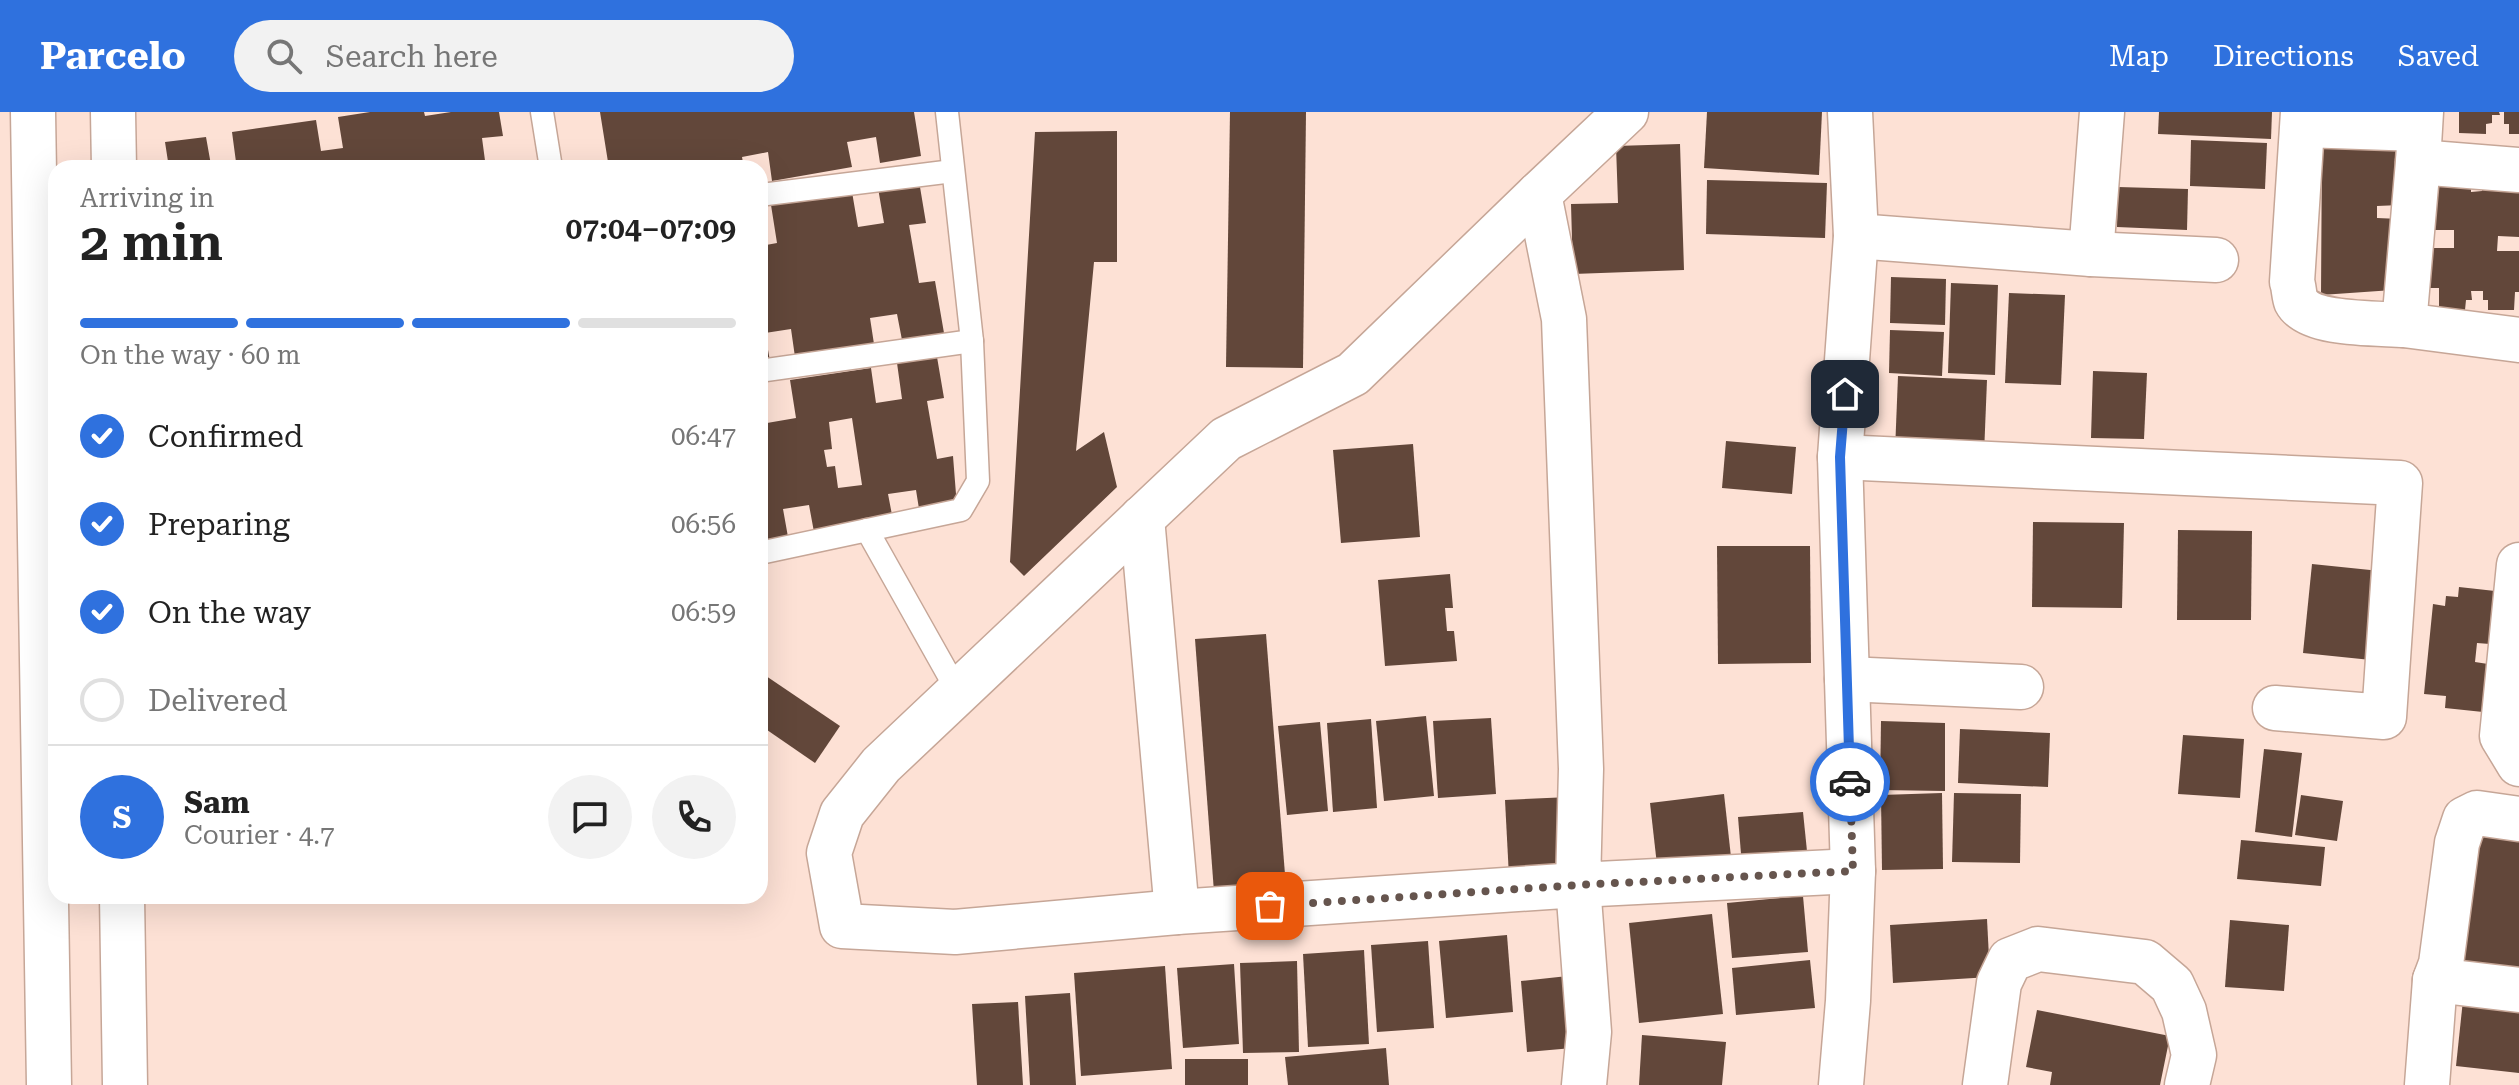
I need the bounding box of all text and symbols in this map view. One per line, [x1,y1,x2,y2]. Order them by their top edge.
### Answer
search box [234,20,794,92]
text: Parcelo [40,34,186,78]
icon: search [262,34,306,78]
text: Search here [326,39,498,74]
text: Map [2109,40,2169,73]
text: Directions [2213,40,2354,73]
text: Saved [2398,40,2479,73]
text: Arriving in [80,183,214,213]
text: 07:04–07:09 [566,211,736,246]
text: 2 min [80,212,223,273]
text: On the way · 60 m [80,340,300,370]
pin [1811,360,1879,428]
icon: home [1823,372,1867,416]
icon: check [80,414,124,458]
text: Confirmed [148,419,303,454]
text: 06:47 [671,421,736,451]
icon: check [80,502,124,546]
text: Preparing [148,507,290,542]
text: 06:56 [671,509,736,539]
icon: check [80,590,124,634]
text: On the way [148,595,311,630]
text: 06:59 [671,597,736,627]
text: Delivered [148,683,287,718]
courier [1810,742,1890,822]
icon: car [1828,760,1872,804]
button: chat [548,775,632,859]
button: phone [652,775,736,859]
text: Sam [184,785,250,820]
text: S [113,800,131,835]
text: Courier · 4.7 [184,820,334,850]
pin [1236,872,1304,940]
icon: bag [1248,884,1292,928]

